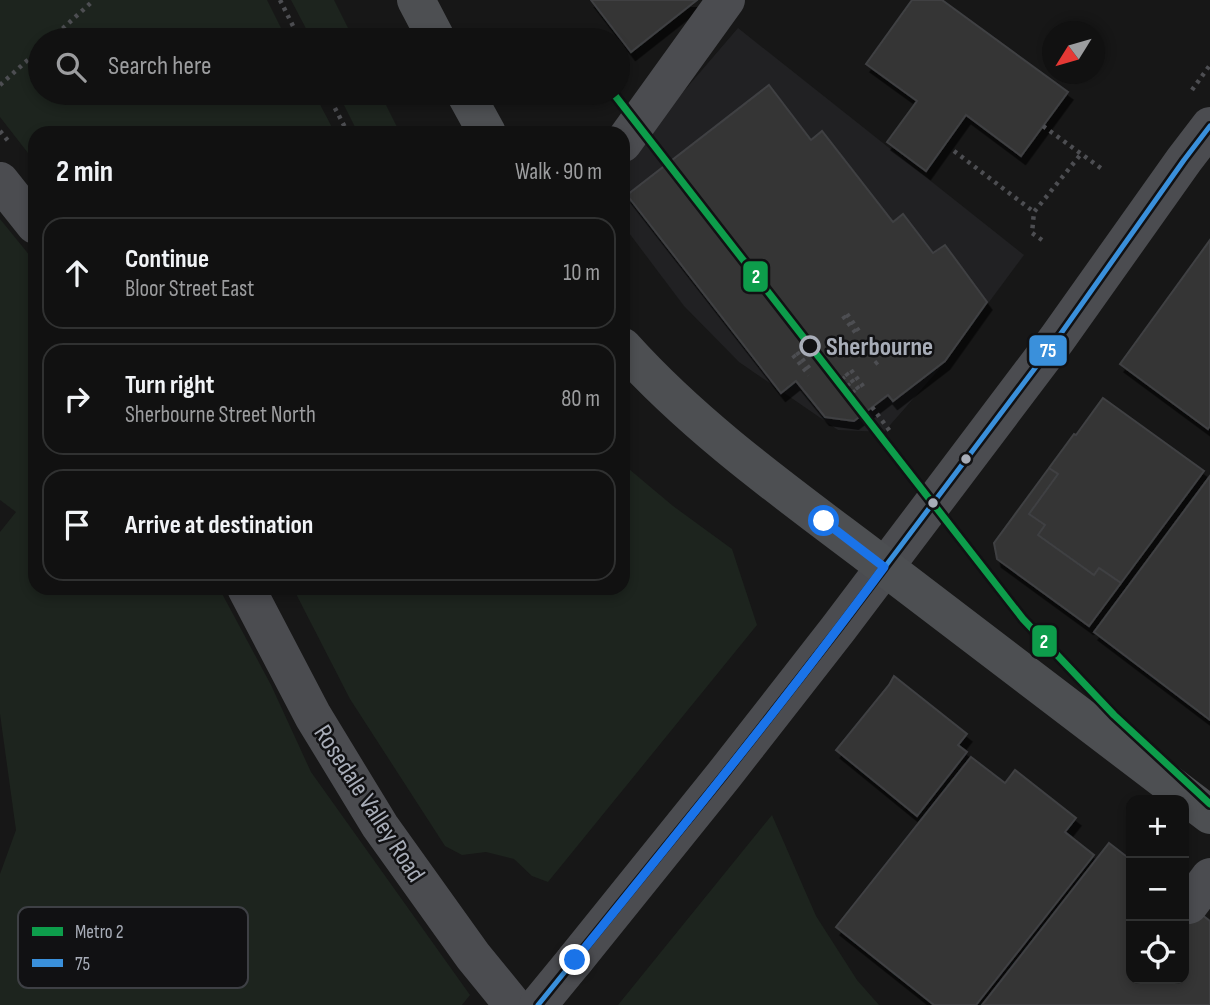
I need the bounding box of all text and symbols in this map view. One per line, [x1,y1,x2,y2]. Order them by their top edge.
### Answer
north arrow [1042,21,1105,84]
search box [28,28,630,105]
icon: search [52,48,90,86]
text: Search here [108,51,211,82]
text: 2 min [56,154,113,190]
text: Walk · 90 m [515,158,602,186]
text: Continue [125,244,209,275]
icon: ahead [58,254,96,292]
text: 10 m [563,259,600,287]
line badge: 2 [742,260,769,293]
text: 2 [752,266,760,289]
text: Bloor Street East [125,275,254,303]
place label: Sherbourne [826,332,933,363]
line badge: 75 [1028,334,1068,367]
marker: Sherbourne [800,336,820,356]
text: 75 [1040,340,1056,363]
text: Turn right [125,370,214,401]
icon: right [58,380,96,418]
text: 80 m [561,385,600,413]
text: Sherbourne Street North [125,401,316,429]
unlabelled marker [959,452,973,466]
unlabelled marker [926,496,940,510]
route start [808,505,839,536]
icon: arrive [58,506,96,544]
text: Arrive at destination [125,510,313,541]
line badge: 2 [1031,624,1058,658]
text: 2 [1040,631,1048,654]
street label: Rosedale Valley Road [306,720,431,888]
map controls [1126,795,1189,984]
button: + [1126,795,1189,858]
button: − [1126,858,1189,921]
legend [18,907,248,988]
text: Metro 2 [75,921,124,944]
button: locate [1126,921,1189,984]
route end [559,944,590,975]
text: 75 [75,953,90,976]

